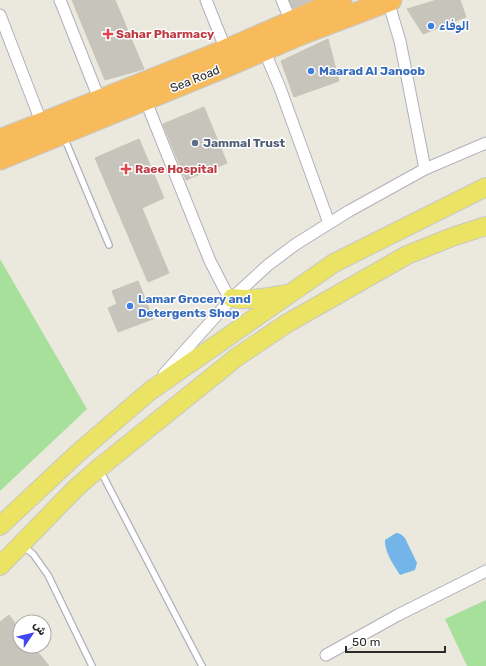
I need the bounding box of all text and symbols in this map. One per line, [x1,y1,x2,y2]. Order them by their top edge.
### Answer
place label: الوفاء [439,19,469,33]
marker: الوفاء [426,21,436,31]
place label: Sahar Pharmacy [116,27,214,41]
marker: Sahar Pharmacy [103,29,113,39]
street label: Sea Road [168,63,222,95]
place label: Maarad Al Janoob [319,64,425,78]
marker: Maarad Al Janoob [306,66,316,76]
place label: Jammal Trust [203,136,286,150]
marker: Jammal Trust [190,138,200,148]
place label: Raee Hospital [135,162,217,176]
marker: Raee Hospital [120,163,132,175]
place label: Lamar Grocery and Detergents Shop [138,292,251,320]
marker: Lamar Grocery and Detergents Shop [125,301,135,311]
north arrow [12,614,52,654]
text: ش [30,619,49,638]
scale bar [346,628,445,654]
text: 50 m [352,635,380,649]

